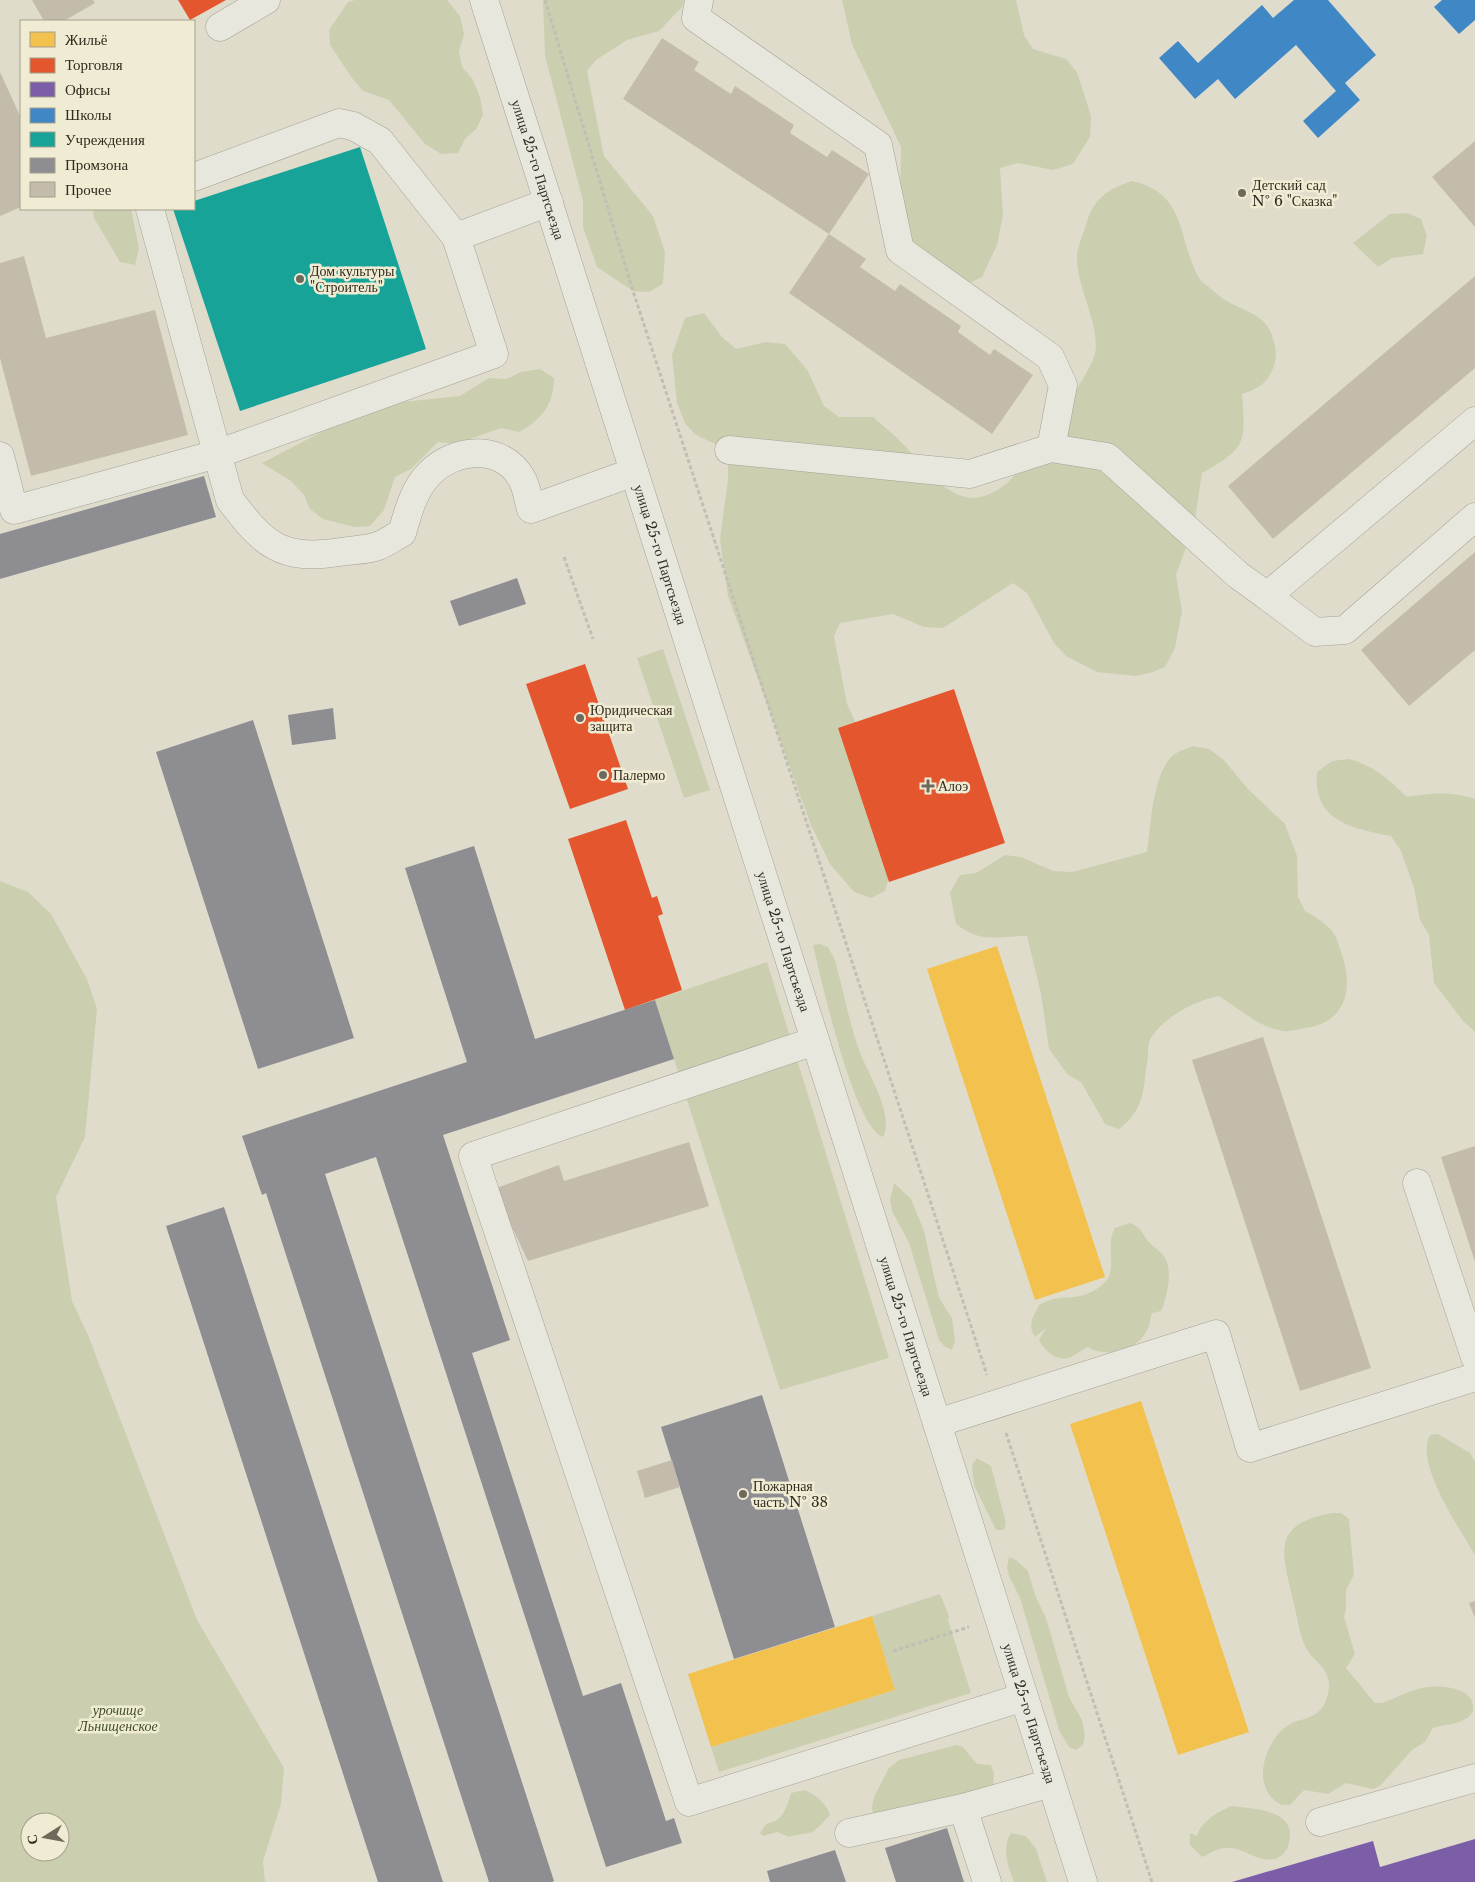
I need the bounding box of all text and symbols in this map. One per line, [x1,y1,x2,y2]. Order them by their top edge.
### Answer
legend [20,20,195,210]
text: Жильё [65,30,108,49]
text: Торговля [65,55,123,74]
text: Офисы [65,80,110,99]
street label: улица 25-го Партсъезда [507,97,569,243]
text: Школы [65,105,112,124]
text: Учреждения [65,130,145,149]
text: Промзона [65,155,128,174]
place label: Детский сад № 6 "Сказка" [1252,176,1338,210]
text: Прочее [65,180,112,199]
marker: Детский сад № 6 "Сказка" [1236,187,1248,199]
place label: Дом культуры "Строитель" [310,262,395,296]
marker: Дом культуры "Строитель" [294,273,306,285]
street label: улица 25-го Партсъезда [630,482,691,628]
place label: Юридическая защита [590,701,673,735]
marker: Юридическая защита [574,712,586,724]
place label: Палермо [613,766,665,784]
marker: Палермо [597,769,609,781]
place label: Алоэ [938,777,968,795]
marker: Алоэ [922,780,934,792]
street label: улица 25-го Партсъезда [753,869,815,1015]
street label: улица 25-го Партсъезда [875,1254,937,1400]
place label: Пожарная часть № 38 [753,1477,828,1511]
marker: Пожарная часть № 38 [737,1488,749,1500]
street label: улица 25-го Партсъезда [999,1641,1060,1786]
park label: урочище Льнищенское [77,1701,158,1735]
north arrow [20,1812,70,1862]
text: С [22,1833,42,1846]

